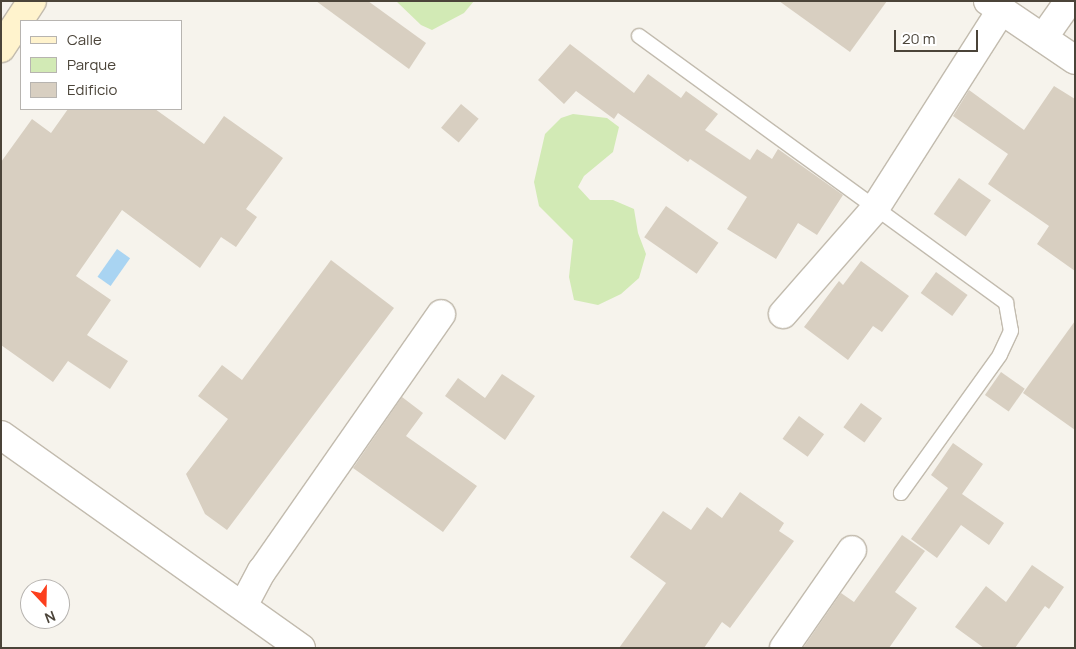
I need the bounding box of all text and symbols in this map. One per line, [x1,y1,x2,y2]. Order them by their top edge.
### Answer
legend [20,20,182,110]
scale bar [896,20,980,52]
text: 20 m [902,28,935,49]
text: Calle [67,29,102,50]
text: Parque [67,54,116,75]
text: Edificio [67,79,117,100]
north arrow [20,579,70,629]
text: N [42,607,58,628]

